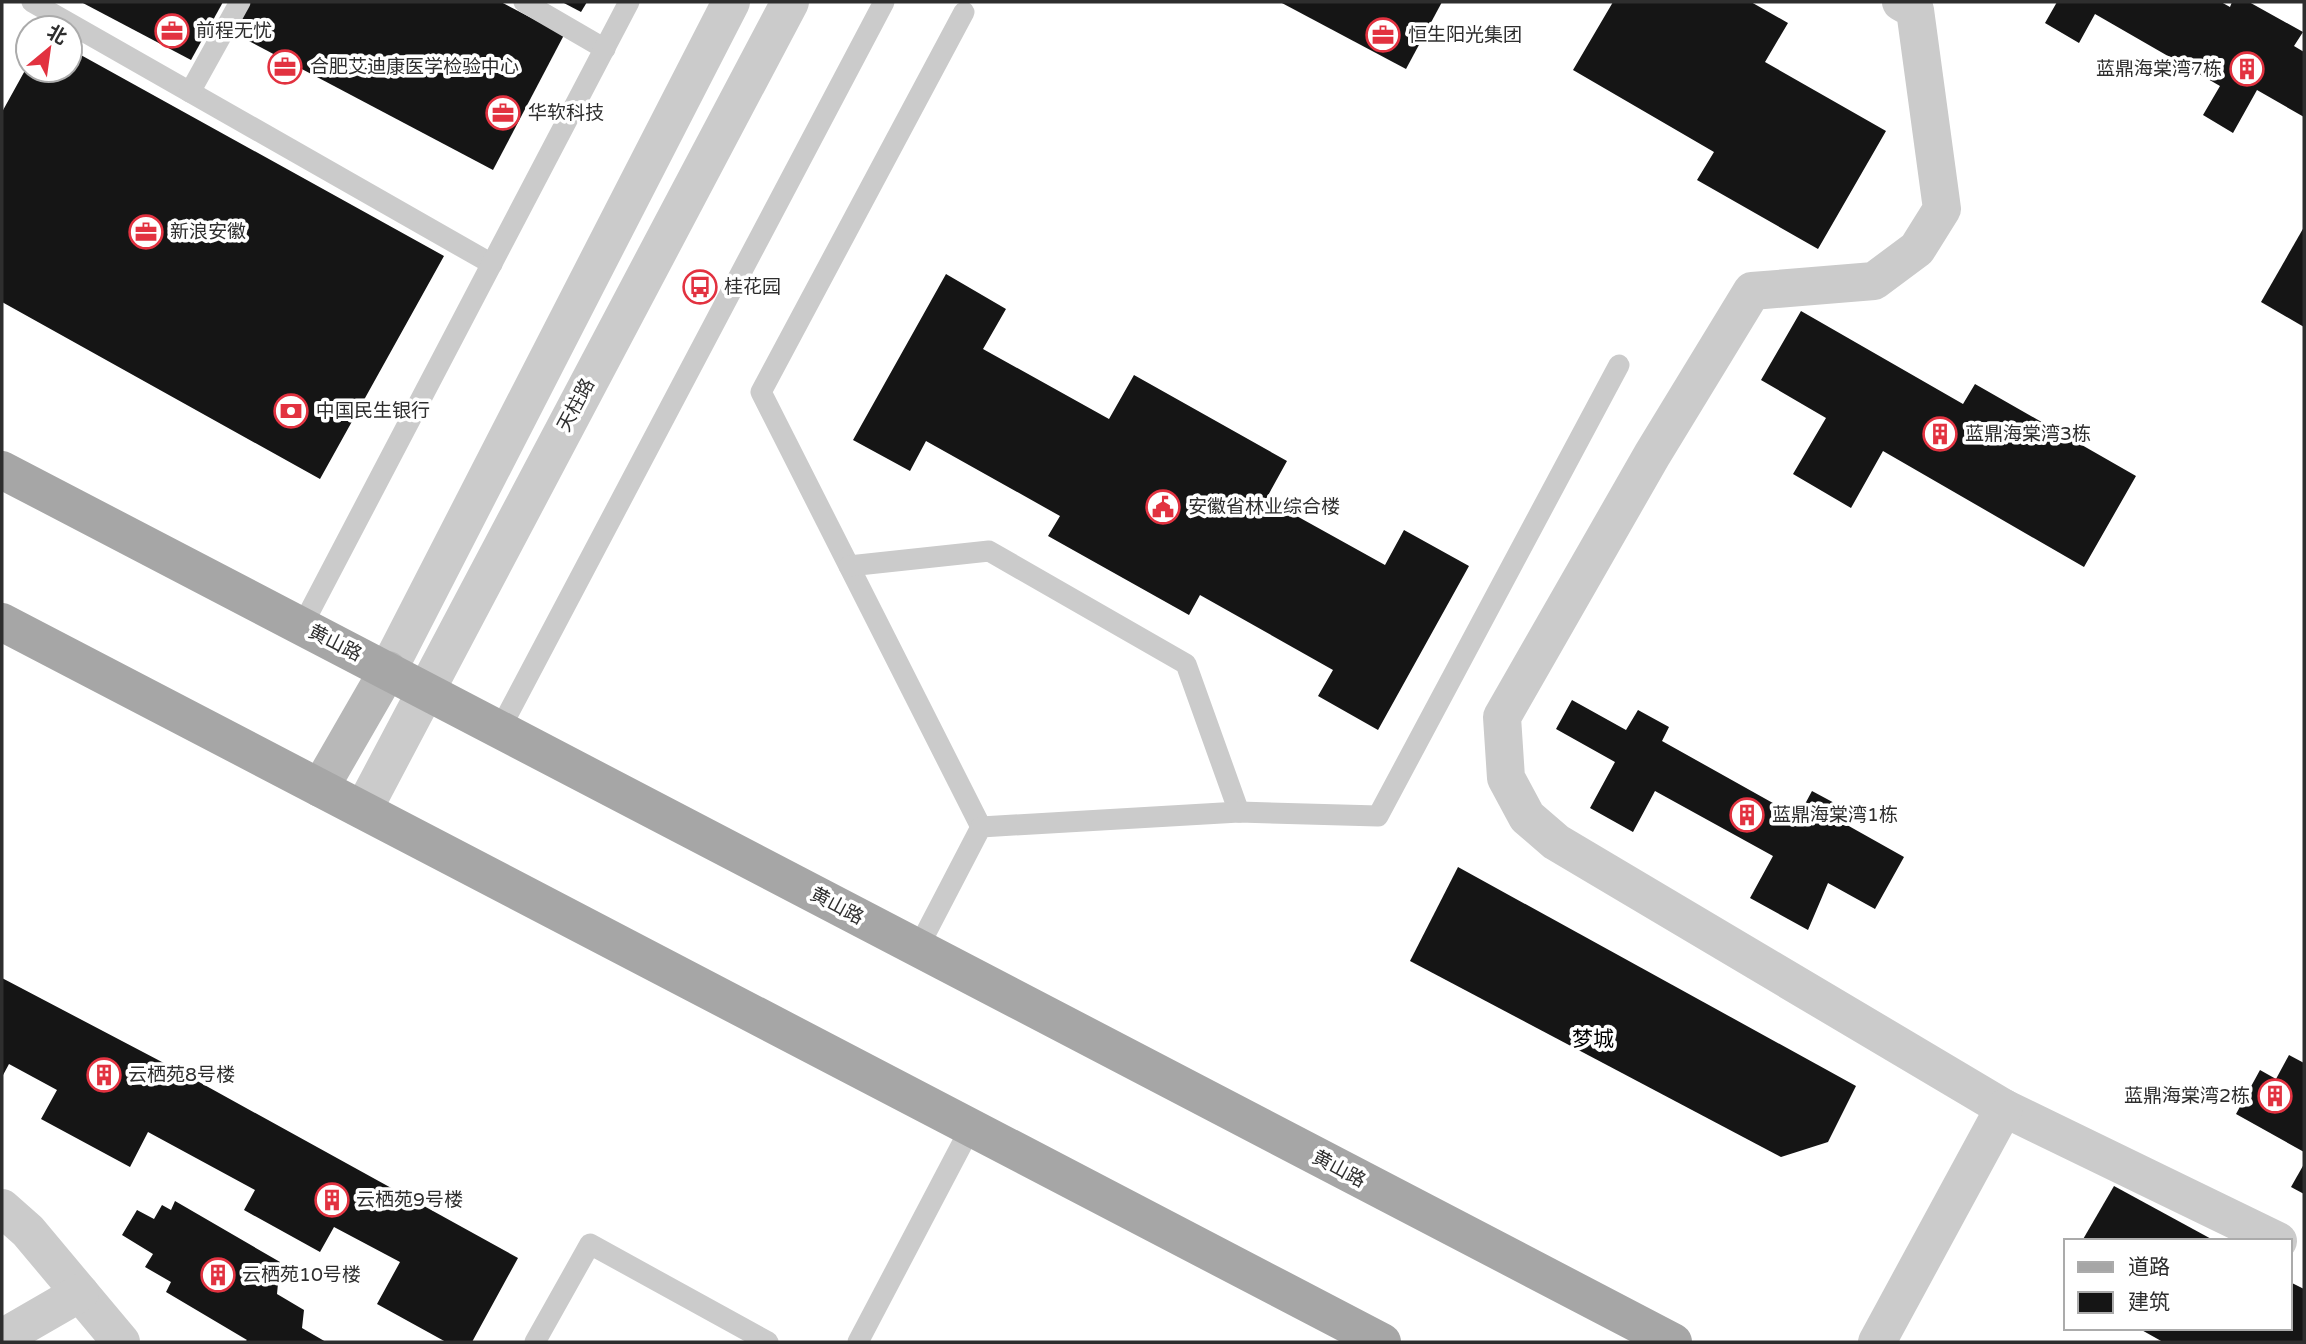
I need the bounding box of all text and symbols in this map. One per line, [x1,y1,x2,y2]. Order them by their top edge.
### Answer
office icon: 前程无忧 [153,12,191,50]
north arrow [14,14,84,84]
office icon: 恒生阳光集团 [1364,16,1402,54]
place label: 前程无忧 [196,20,272,42]
text: 北 [43,21,70,49]
place label: 恒生阳光集团 [1408,24,1522,46]
office icon: 合肥艾迪康医学检验中心 [266,48,304,86]
building icon: 蓝鼎海棠湾7栋 [2228,50,2266,88]
place label: 合肥艾迪康医学检验中心 [310,56,519,78]
place label: 蓝鼎海棠湾7栋 [2096,58,2222,80]
office icon: 华软科技 [484,94,522,132]
place label: 华软科技 [528,102,604,124]
office icon: 新浪安徽 [127,213,165,251]
place label: 新浪安徽 [170,221,246,243]
bus stop icon: 桂花园 [681,268,719,306]
place label: 桂花园 [724,276,781,298]
street label: 天柱路 [553,375,599,435]
bank icon: 中国民生银行 [272,392,310,430]
place label: 中国民生银行 [316,400,430,422]
building icon: 蓝鼎海棠湾3栋 [1921,415,1959,453]
place label: 蓝鼎海棠湾3栋 [1965,423,2091,445]
public building icon: 安徽省林业综合楼 [1144,488,1182,526]
place label: 安徽省林业综合楼 [1188,496,1340,518]
street label: 黄山路 [305,620,365,666]
building icon: 蓝鼎海棠湾1栋 [1728,796,1766,834]
place label: 蓝鼎海棠湾1栋 [1772,804,1898,826]
street label: 黄山路 [807,883,867,929]
district label: 梦城 [1572,1027,1614,1052]
building icon: 云栖苑8号楼 [85,1056,123,1094]
place label: 云栖苑8号楼 [128,1064,235,1086]
building icon: 蓝鼎海棠湾2栋 [2256,1077,2294,1115]
place label: 蓝鼎海棠湾2栋 [2124,1085,2250,1107]
street label: 黄山路 [1309,1146,1369,1192]
building icon: 云栖苑9号楼 [313,1181,351,1219]
place label: 云栖苑9号楼 [356,1189,463,1211]
legend [2064,1239,2292,1330]
text: 道路 [2128,1255,2170,1280]
building icon: 云栖苑10号楼 [199,1256,237,1294]
place label: 云栖苑10号楼 [242,1264,361,1286]
text: 建筑 [2128,1290,2170,1315]

